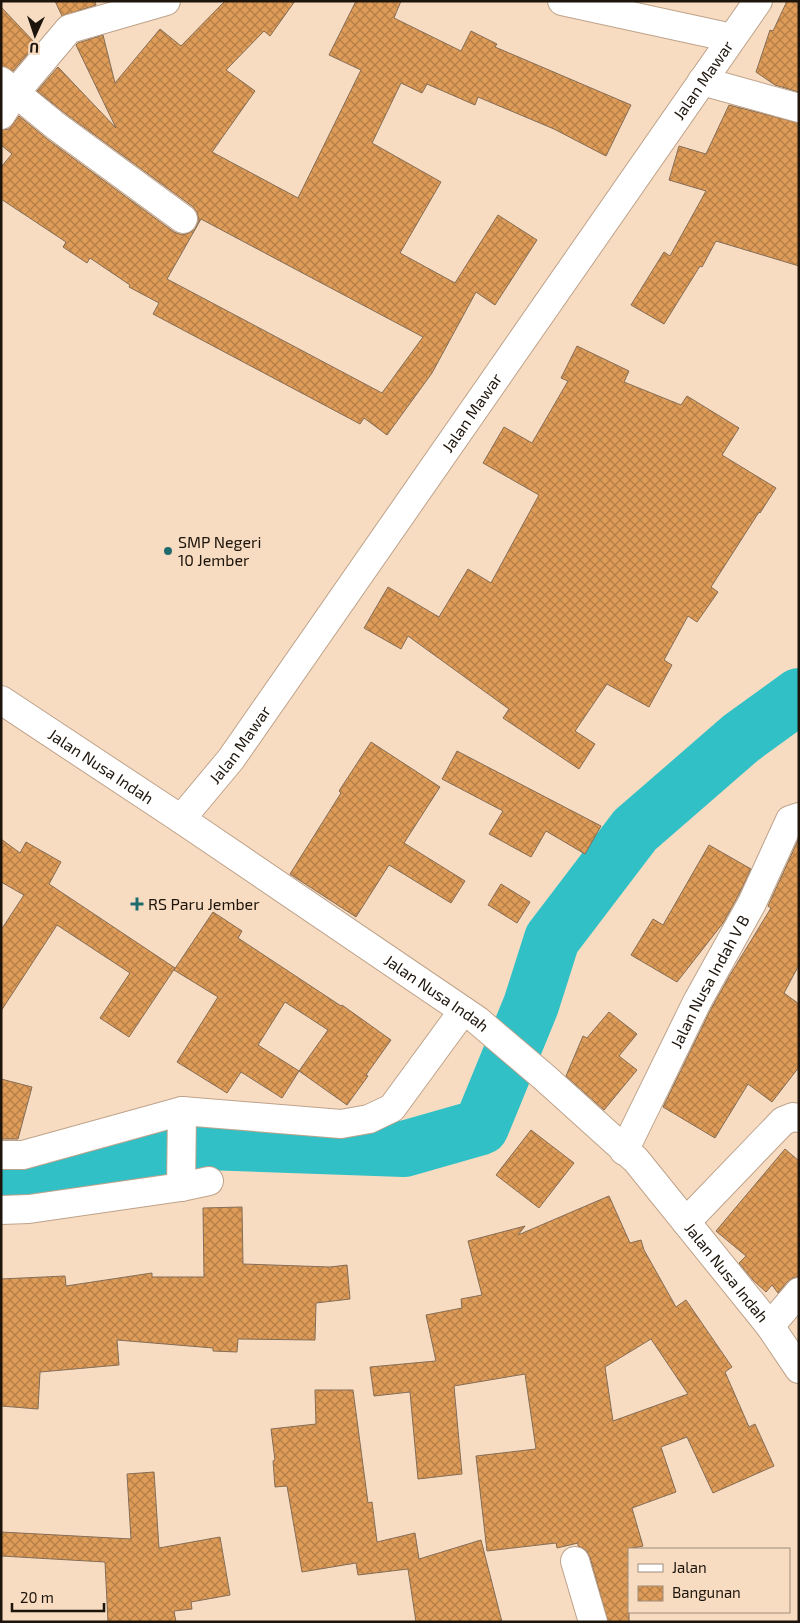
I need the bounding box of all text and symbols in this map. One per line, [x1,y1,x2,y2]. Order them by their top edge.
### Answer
north arrow [10,10,60,60]
street label: Jalan Mawar [669,36,737,123]
text: U [29,40,40,57]
street label: Jalan Mawar [437,369,506,455]
place label: SMP Negeri 10 Jember [178,532,261,569]
marker: SMP Negeri 10 Jember [162,545,174,557]
street label: Jalan Mawar [205,701,275,787]
street label: Jalan Nusa Indah [45,724,158,807]
place label: RS Paru Jember [148,894,260,913]
marker: RS Paru Jember [130,897,144,911]
street label: Jalan Nusa Indah V B [666,911,753,1051]
street label: Jalan Nusa Indah [381,950,493,1035]
street label: Jalan Nusa Indah [681,1219,773,1326]
legend [628,1548,790,1613]
text: Jalan [672,1558,707,1576]
scale bar [12,1580,105,1612]
text: Bangunan [672,1583,741,1601]
text: 20 m [20,1588,54,1606]

